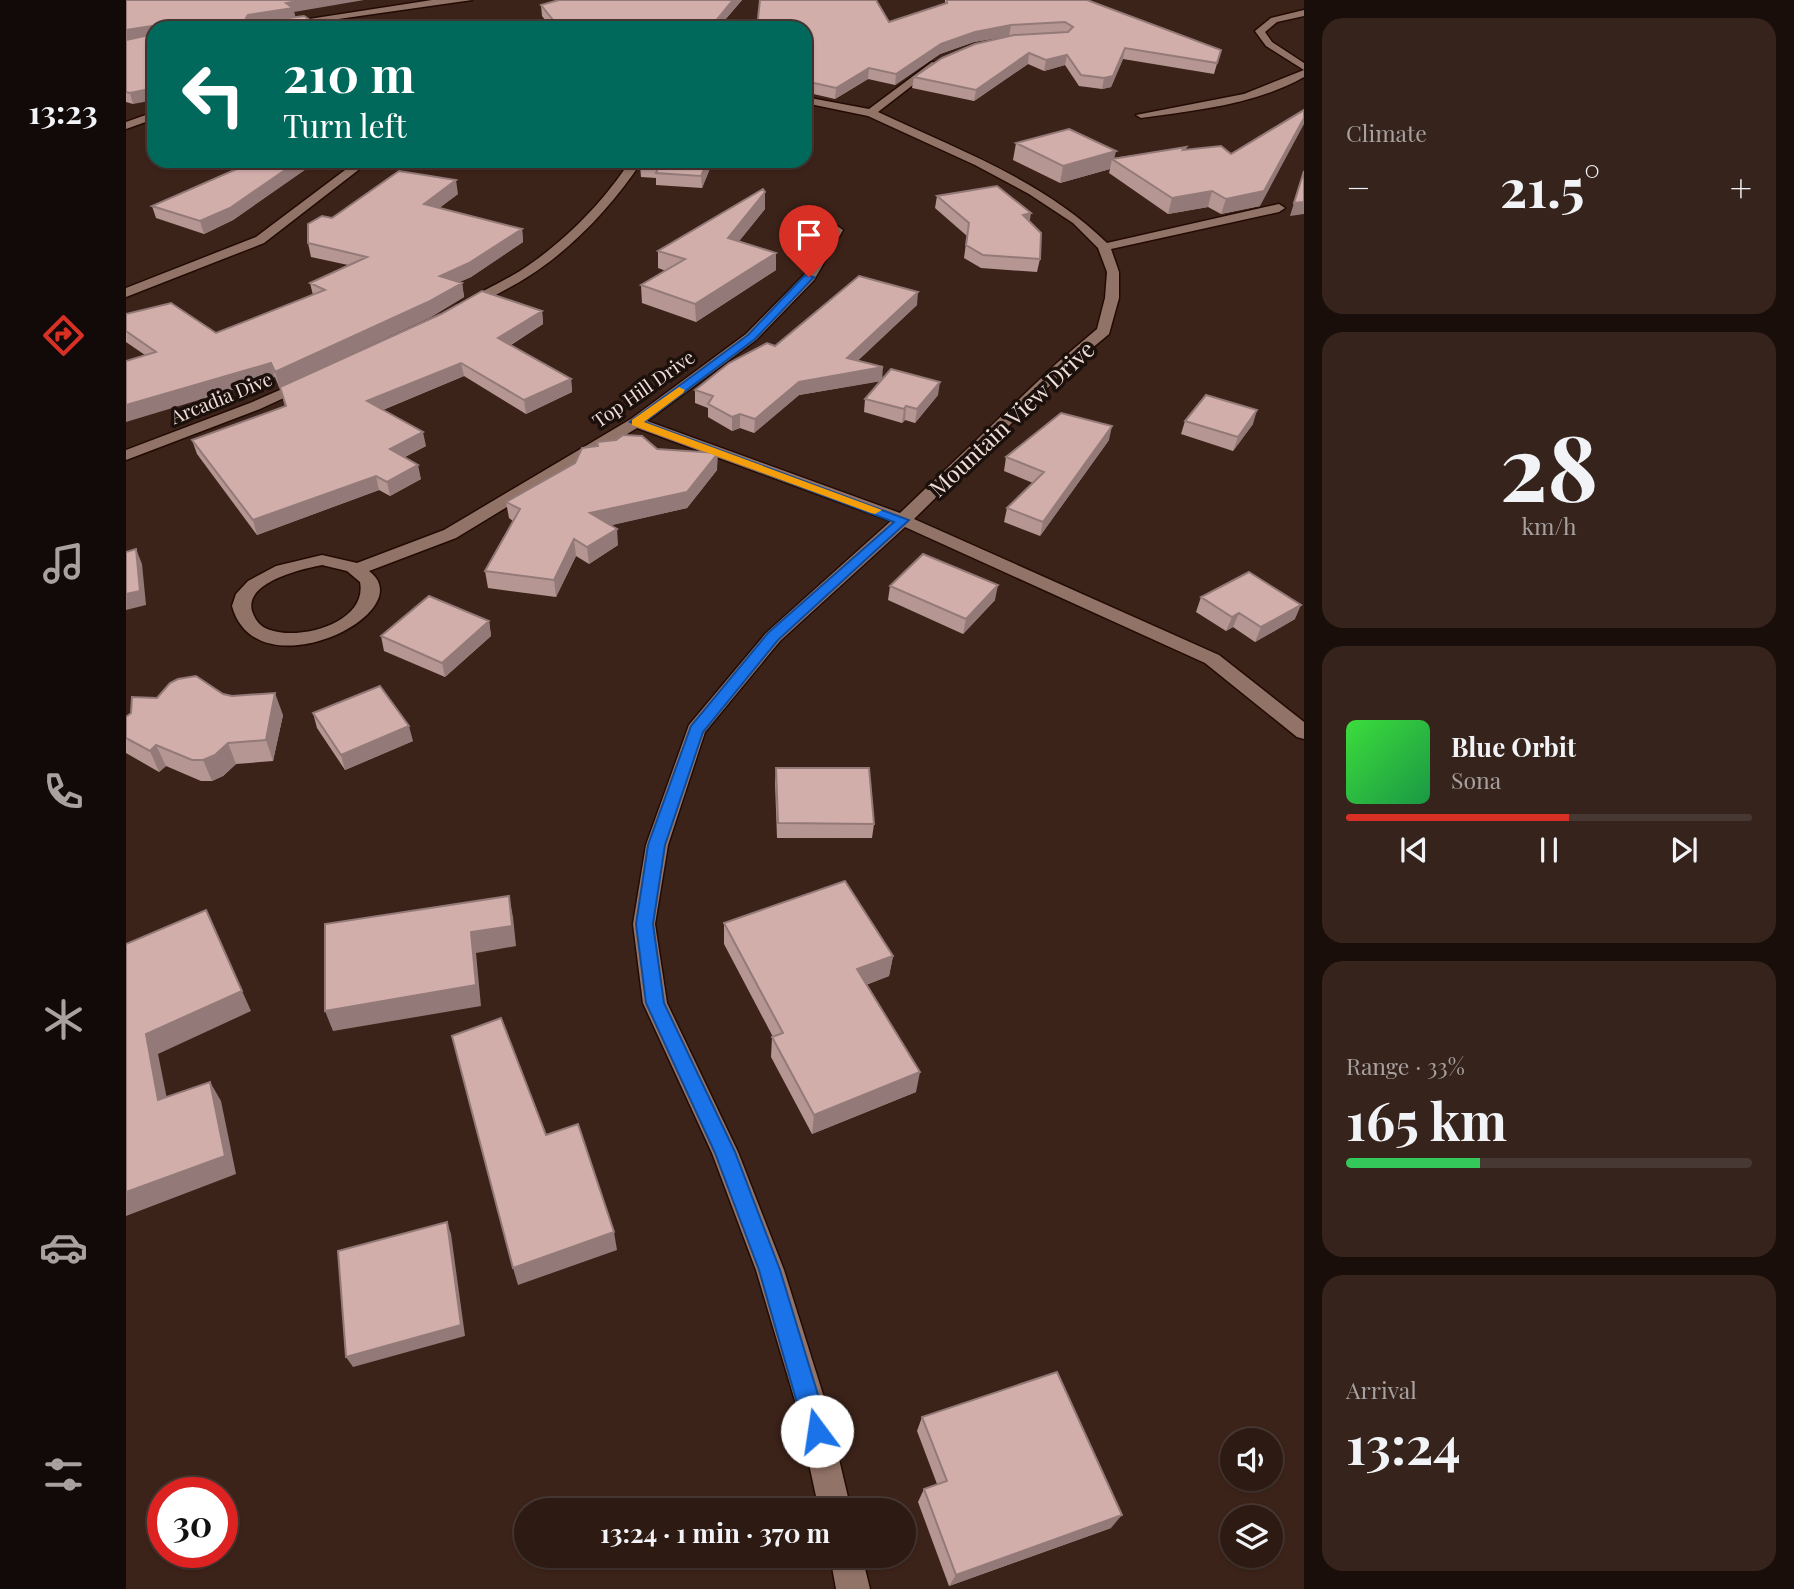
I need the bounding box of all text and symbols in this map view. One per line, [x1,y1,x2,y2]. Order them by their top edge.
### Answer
text: 210 m [283,40,415,105]
icon: left [168,49,259,140]
text: 13:23 [28,89,98,132]
text: Turn left [283,103,407,146]
text: Climate [1346,117,1427,148]
text: 21.5° [1500,152,1600,221]
text: − [1346,161,1371,212]
text: + [1730,161,1752,212]
pin [779,205,839,277]
icon: arrive [790,216,828,254]
icon: directions [39,311,88,360]
street label: Mountain View Drive [922,333,1100,503]
street label: Top Hill Drive [587,343,699,433]
street label: Arcadia Dive [165,365,276,430]
text: 28 [1500,404,1598,525]
text: km/h [1521,510,1577,541]
icon: music [39,539,88,588]
text: Blue Orbit [1451,729,1576,764]
text: Sona [1451,764,1501,795]
icon: phone [39,767,88,816]
icon: previous [1395,831,1433,869]
icon: pause [1530,831,1568,869]
icon: next [1665,831,1703,869]
icon: climate [39,995,88,1044]
text: Range · 33% [1346,1050,1465,1081]
text: 165 km [1346,1085,1507,1154]
icon: car [39,1223,88,1272]
text: Arrival [1346,1374,1417,1405]
position arrow [780,1394,854,1468]
text: 13:24 [1346,1409,1461,1478]
map controls [1220,1428,1283,1568]
button: sound [1220,1428,1283,1491]
icon: filters [39,1450,88,1499]
speed limit sign: 30 [147,1477,238,1568]
button: layers [1220,1505,1283,1568]
text: 13:24 · 1 min · 370 m [600,1515,830,1550]

